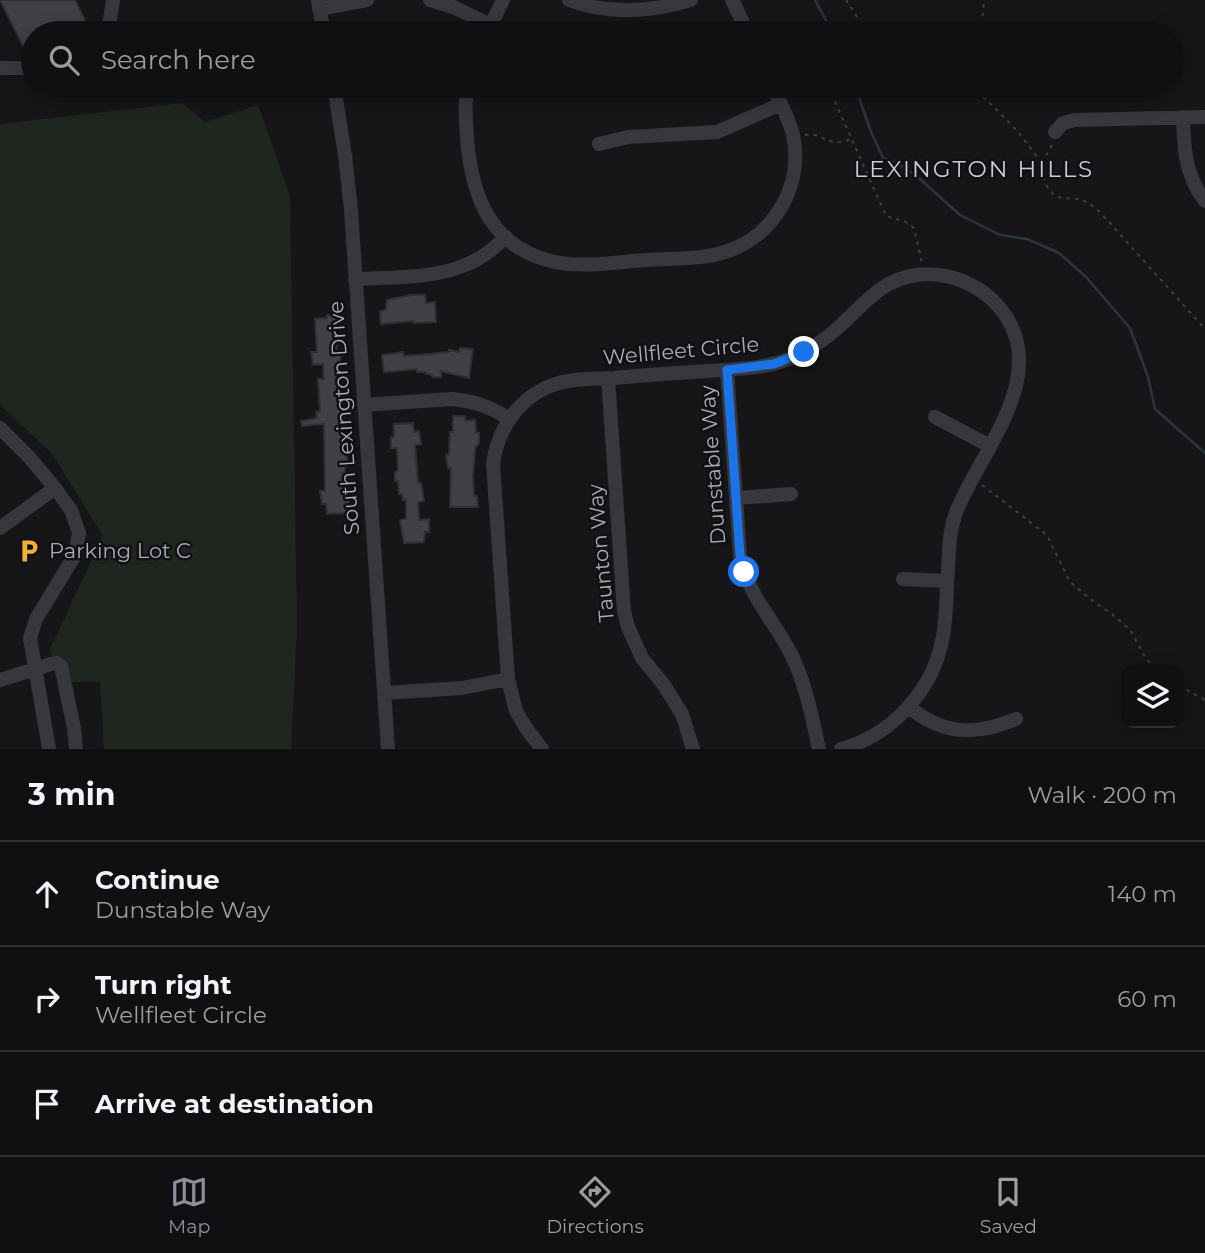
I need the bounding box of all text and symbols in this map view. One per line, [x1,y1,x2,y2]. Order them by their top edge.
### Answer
search box [21,21,1184,98]
icon: search [45,41,83,79]
text: Search here [101,44,256,76]
district label: LEXINGTON HILLS [854,155,1094,183]
street label: South Lexington Drive [323,300,364,536]
street label: Wellfleet Circle [602,331,760,370]
route end [788,336,819,367]
street label: Dunstable Way [694,384,731,546]
street label: Taunton Way [582,482,619,623]
parking icon: Parking Lot C [15,537,43,565]
place label: Parking Lot C [49,538,191,563]
route start [728,556,759,587]
map controls [1121,665,1184,728]
button: layers [1121,665,1184,728]
text: 3 min [28,776,115,813]
text: Walk · 200 m [1027,781,1177,809]
text: Continue [95,864,220,896]
icon: ahead [28,875,66,913]
text: 140 m [1108,880,1177,908]
text: Dunstable Way [95,896,270,924]
text: Turn right [95,969,231,1001]
icon: right [28,980,66,1018]
text: 60 m [1117,985,1177,1013]
text: Wellfleet Circle [95,1001,267,1029]
icon: arrive [28,1085,66,1123]
text: Arrive at destination [95,1088,374,1120]
tab: Map [168,1173,210,1238]
tab: Directions [546,1173,644,1238]
tab: Saved [980,1173,1037,1238]

